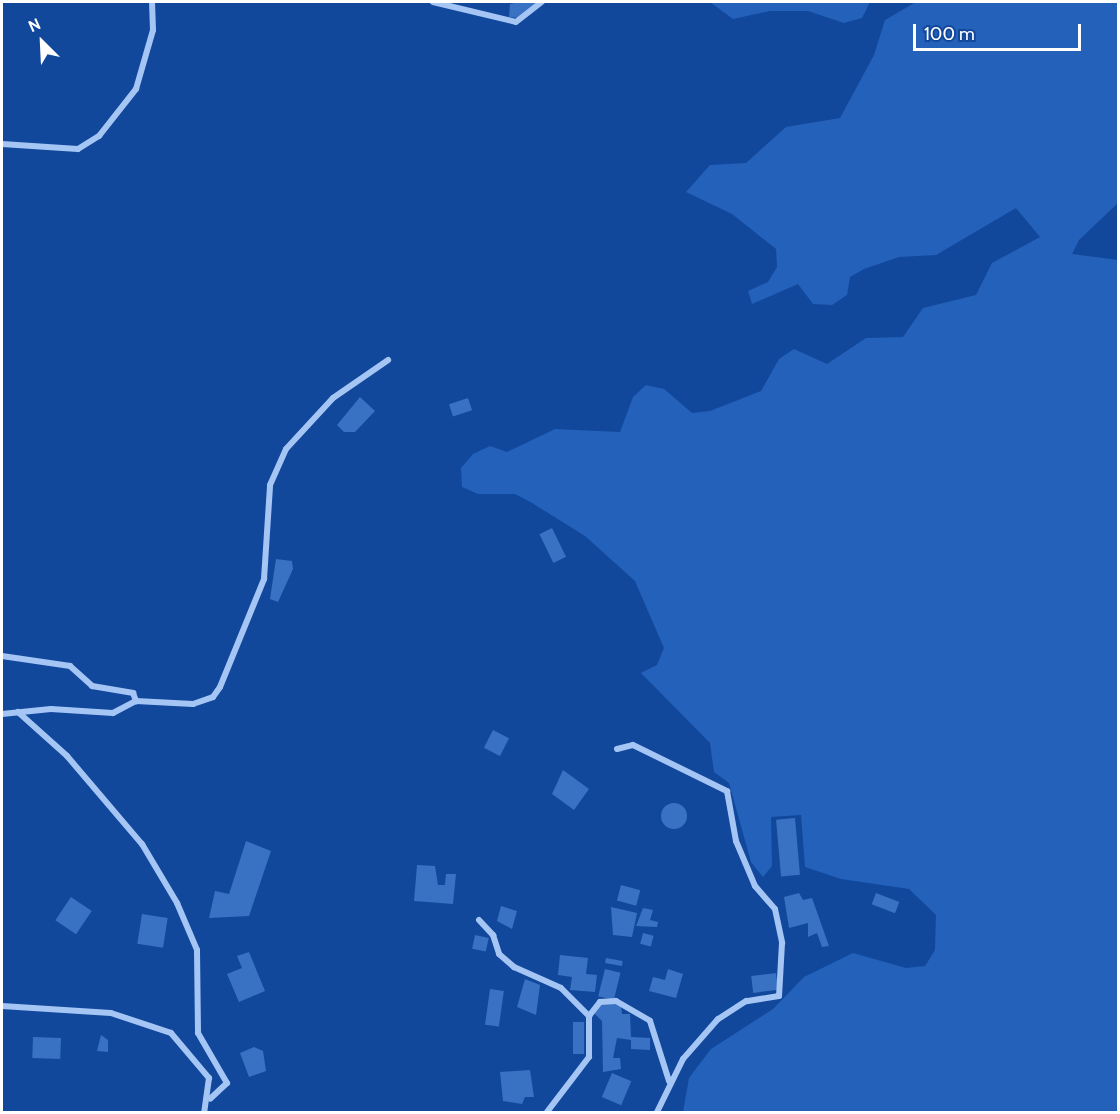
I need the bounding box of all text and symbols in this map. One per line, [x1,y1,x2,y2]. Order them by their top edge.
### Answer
north arrow [12,12,72,72]
scale bar [916,12,1084,50]
text: N [25,14,44,36]
text: 100 m [924,23,975,45]

